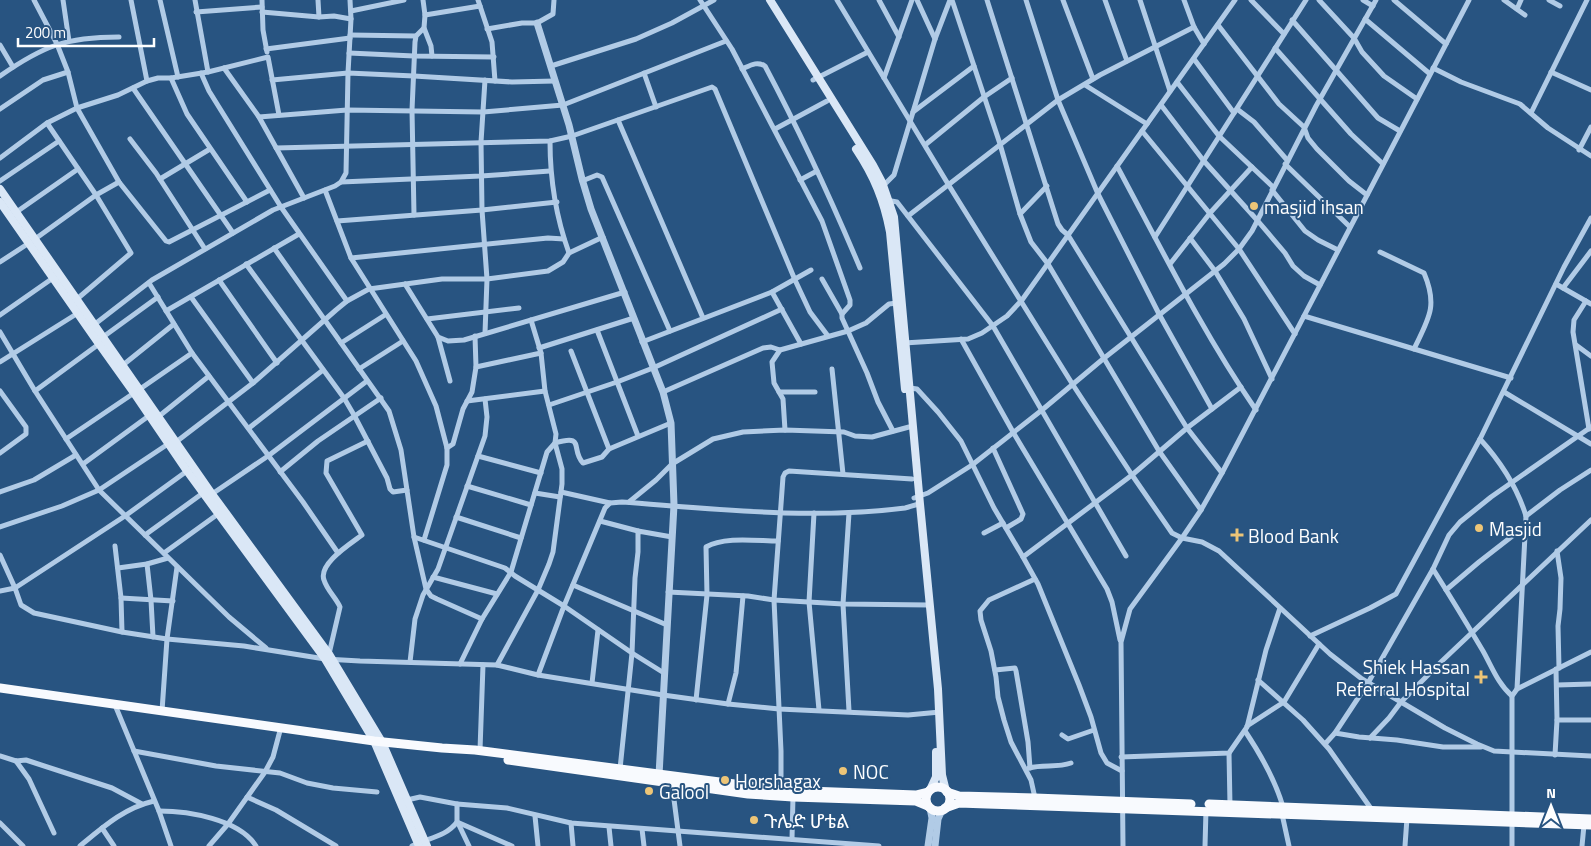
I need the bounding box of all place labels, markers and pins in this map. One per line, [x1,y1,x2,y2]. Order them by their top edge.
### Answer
place label: masjid ihsan [1264,192,1364,221]
marker: masjid ihsan [1248,200,1260,212]
place label: Masjid [1489,514,1542,543]
place label: Blood Bank [1248,521,1339,550]
marker: Masjid [1473,522,1485,534]
marker: Blood Bank [1230,528,1244,542]
place label: Shiek Hassan Referral Hospital [1336,652,1470,703]
marker: Shiek Hassan Referral Hospital [1474,670,1488,684]
place label: NOC [853,757,889,786]
marker: NOC [837,765,849,777]
place label: Horshagax [735,766,821,795]
marker: Horshagax [719,774,731,786]
place label: Galool [659,777,709,806]
marker: Galool [643,785,655,797]
place label: ጉሌድ ሆቴል [764,806,849,835]
marker: ጉሌድ ሆቴል [748,814,760,826]

